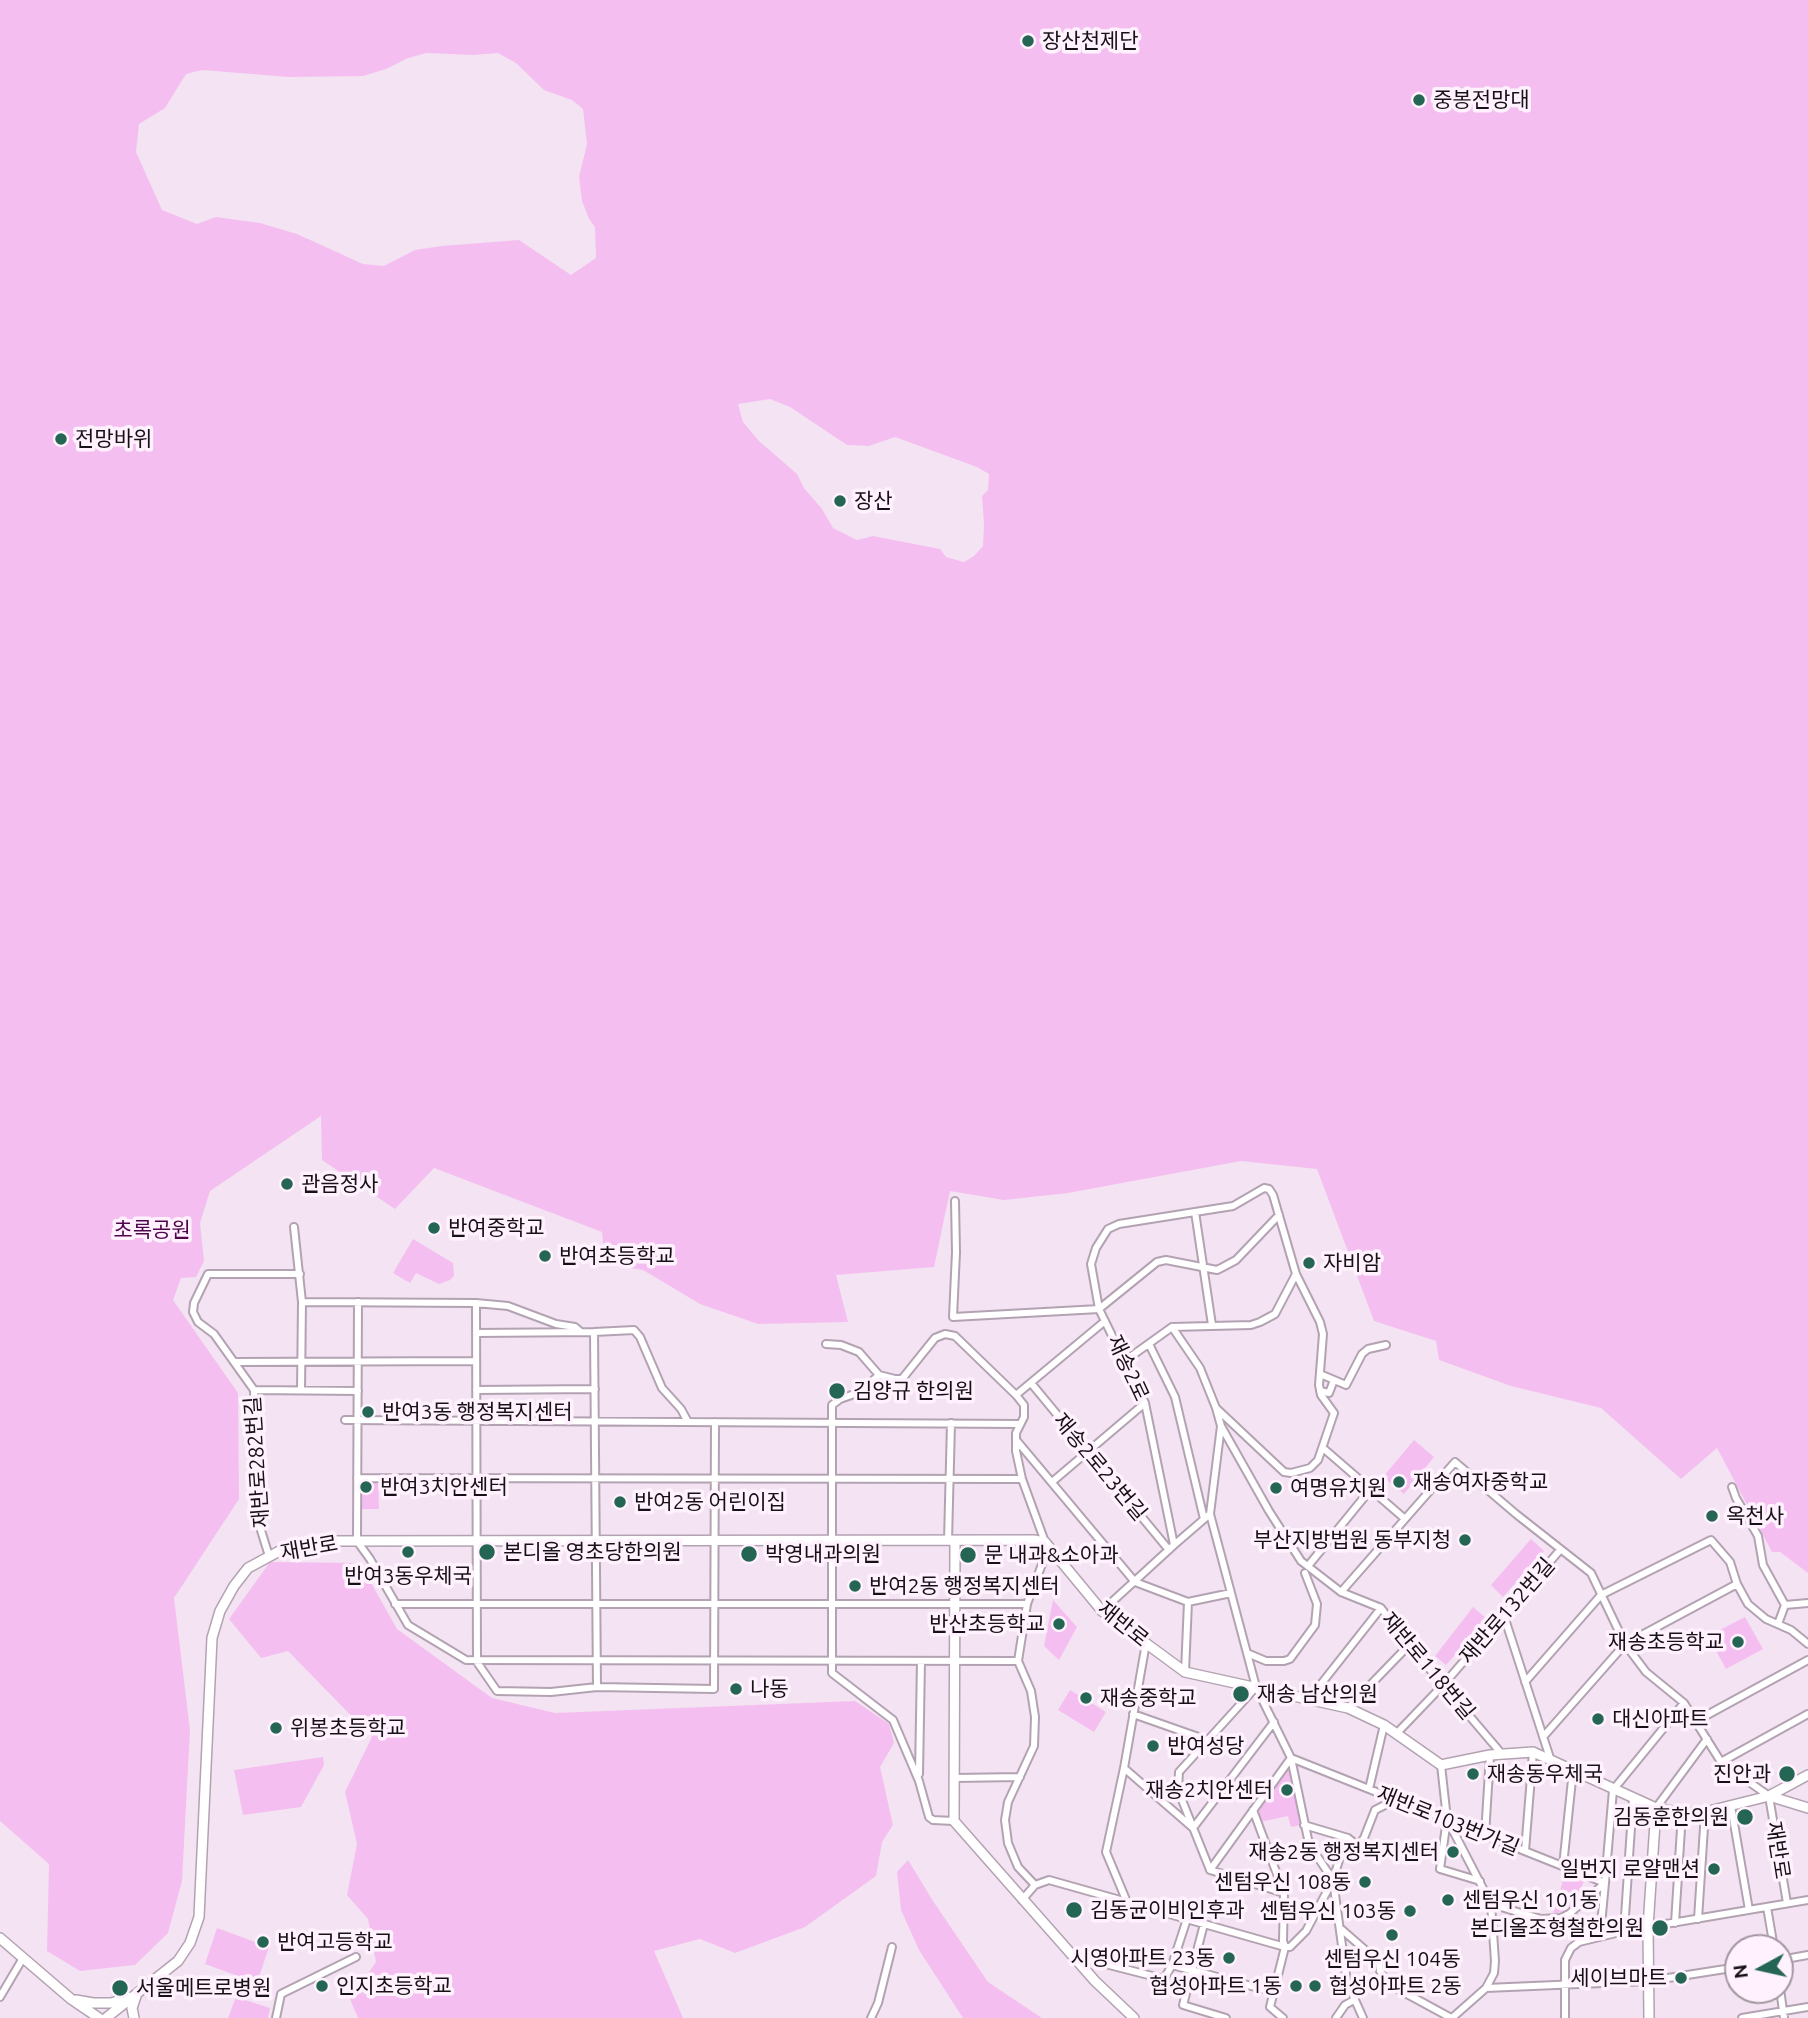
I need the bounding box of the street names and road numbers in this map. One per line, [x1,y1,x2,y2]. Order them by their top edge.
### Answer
street label: 재송2로 [1102,1331,1154,1405]
street label: 재반로282번길 [240,1395,274,1529]
street label: 재송2로23번길 [1048,1408,1152,1526]
street label: 재반로 [278,1531,340,1565]
street label: 재반로132번길 [1454,1553,1560,1669]
street label: 재반로 [1093,1596,1153,1652]
street label: 재반로118번길 [1376,1607,1480,1725]
street label: 재반로103번가길 [1373,1781,1523,1861]
street label: 재반로 [1761,1819,1795,1881]

